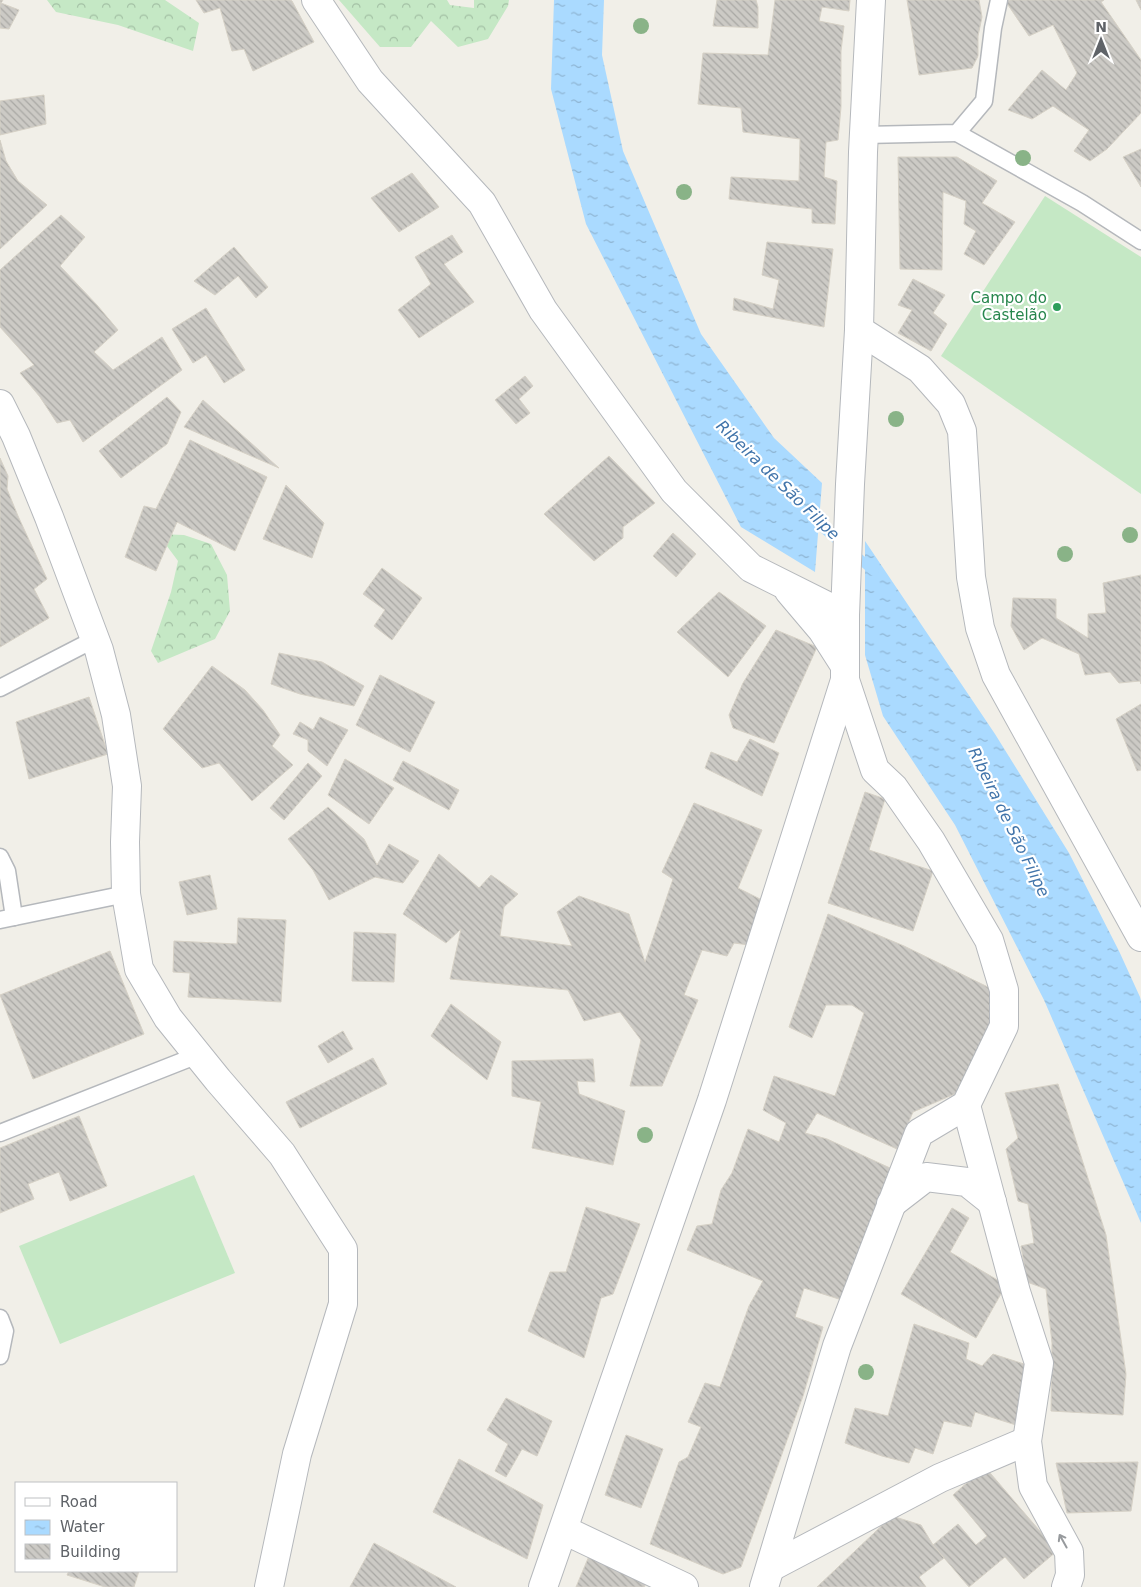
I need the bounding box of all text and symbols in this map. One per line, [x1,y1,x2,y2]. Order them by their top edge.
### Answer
north arrow [1076,15,1126,65]
text: N [1095,19,1107,35]
place label: Campo do Castelão [971,289,1047,324]
marker: Campo do Castelão [1051,301,1063,313]
water label: Ribeira de São Filipe [712,416,844,544]
water label: Ribeira de São Filipe [965,744,1054,900]
legend [15,1482,178,1572]
text: Road [60,1493,98,1511]
text: Water [60,1518,105,1536]
one-way arrow [1058,1533,1068,1548]
text: Building [60,1543,121,1561]

